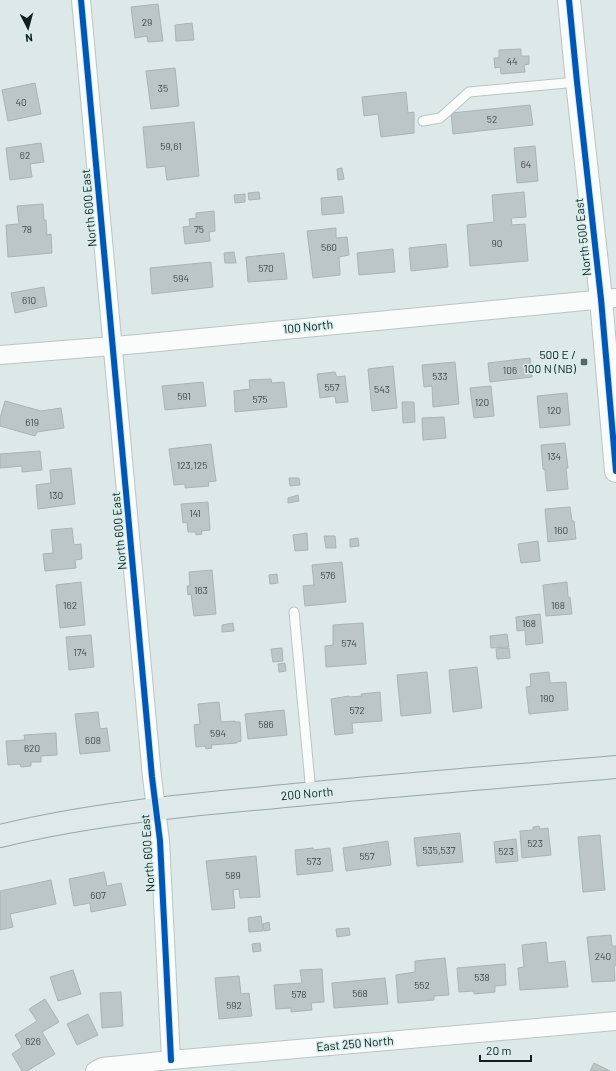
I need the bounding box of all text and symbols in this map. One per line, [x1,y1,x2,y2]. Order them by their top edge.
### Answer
north arrow [8,8,48,48]
house number: 29 [142,16,152,28]
text: N [25,32,33,45]
house number: 44 [506,55,518,67]
house number: 35 [158,82,168,94]
house number: 40 [15,96,27,108]
house number: 52 [487,113,497,125]
house number: 59,61 [160,140,182,152]
house number: 62 [20,149,30,161]
house number: 64 [521,158,531,170]
street label: North 600 East [78,169,98,248]
street label: North 500 East [571,198,593,277]
house number: 78 [22,223,32,235]
house number: 75 [194,223,204,235]
house number: 90 [492,237,502,249]
house number: 560 [321,241,337,253]
house number: 570 [258,262,274,274]
house number: 594 [173,272,189,284]
house number: 610 [22,294,36,306]
street label: 100 North [282,316,334,336]
place label: 500 E / 100 N (NB) [524,347,577,375]
marker: 500 E / 100 N (NB) [579,357,589,367]
house number: 106 [503,364,517,376]
house number: 533 [432,370,448,382]
house number: 557 [324,381,340,393]
house number: 543 [374,383,390,395]
house number: 591 [177,390,191,402]
house number: 575 [252,393,268,405]
house number: 120 [475,396,489,408]
house number: 120 [547,404,561,416]
house number: 619 [25,416,39,428]
house number: 134 [547,450,561,462]
house number: 123,125 [177,459,207,471]
house number: 130 [49,489,63,501]
street label: North 600 East [108,492,128,571]
house number: 141 [189,507,201,519]
house number: 160 [554,524,568,536]
house number: 576 [320,569,336,581]
house number: 163 [194,584,208,596]
house number: 162 [63,599,77,611]
house number: 168 [551,599,565,611]
house number: 168 [522,617,536,629]
house number: 574 [341,637,357,649]
house number: 174 [73,646,87,658]
house number: 190 [540,692,554,704]
house number: 572 [349,704,365,716]
house number: 586 [258,718,274,730]
house number: 594 [210,727,226,739]
house number: 608 [85,734,101,746]
house number: 620 [24,742,40,754]
street label: 200 North [280,784,334,802]
street label: North 600 East [137,814,157,893]
house number: 523 [527,837,543,849]
house number: 535,537 [422,844,456,856]
house number: 523 [498,845,514,857]
house number: 557 [359,850,375,862]
house number: 573 [306,855,322,867]
house number: 589 [225,869,241,881]
house number: 607 [90,889,106,901]
house number: 240 [595,950,611,962]
house number: 538 [474,971,490,983]
house number: 552 [414,979,430,991]
house number: 568 [352,987,368,999]
house number: 578 [291,988,307,1000]
house number: 592 [226,999,242,1011]
street label: East 250 North [316,1033,394,1053]
house number: 626 [25,1035,41,1047]
scale bar [480,1037,531,1063]
text: 20 m [486,1043,512,1057]

